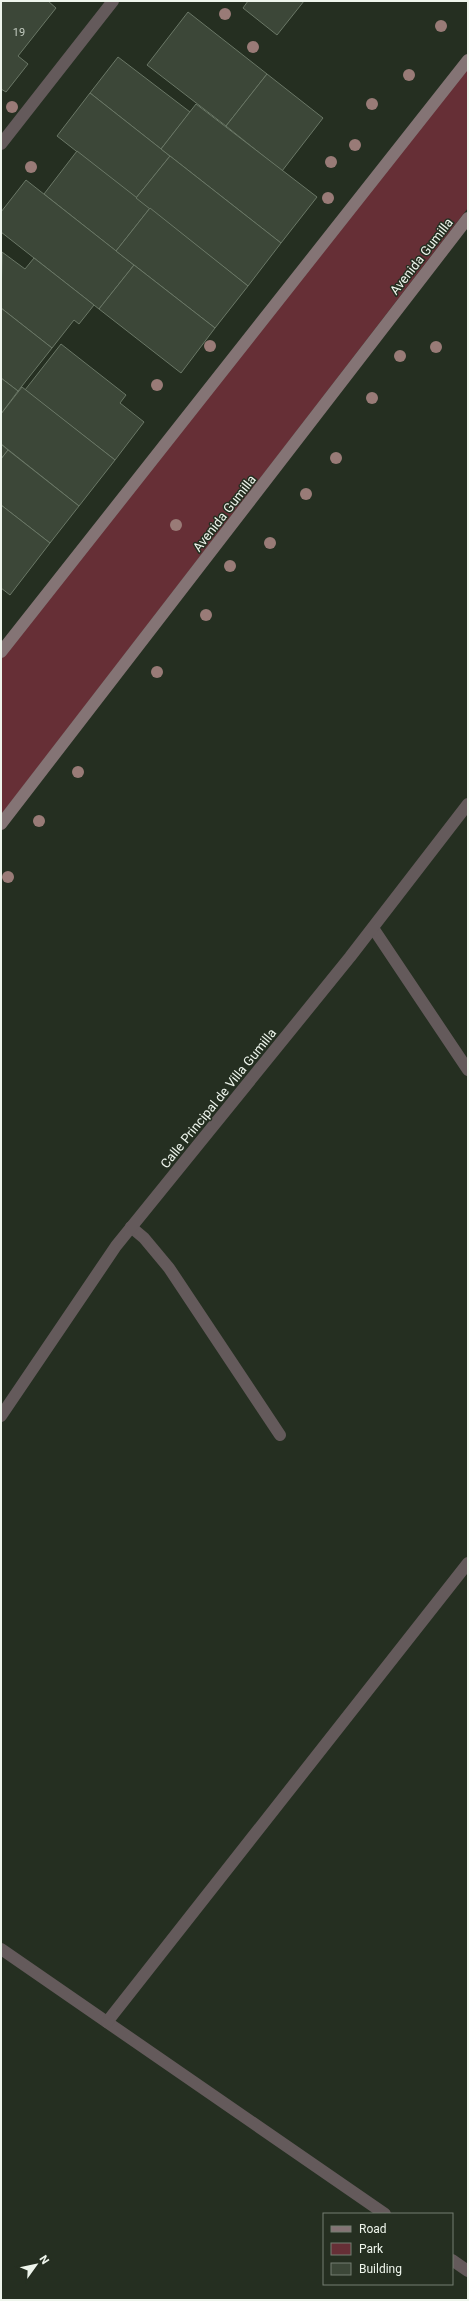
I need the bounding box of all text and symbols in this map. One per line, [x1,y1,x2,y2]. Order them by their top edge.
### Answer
house number: 19 [13,26,25,39]
street label: Avenida Gumilla [387,215,456,298]
street label: Avenida Gumilla [190,472,259,555]
street label: Calle Principal de Villa Gumilla [157,1026,279,1171]
legend [323,2213,453,2285]
text: Road [359,2222,387,2236]
text: Park [359,2242,384,2256]
north arrow [16,2245,56,2285]
text: N [36,2253,52,2267]
text: Building [359,2262,402,2276]

